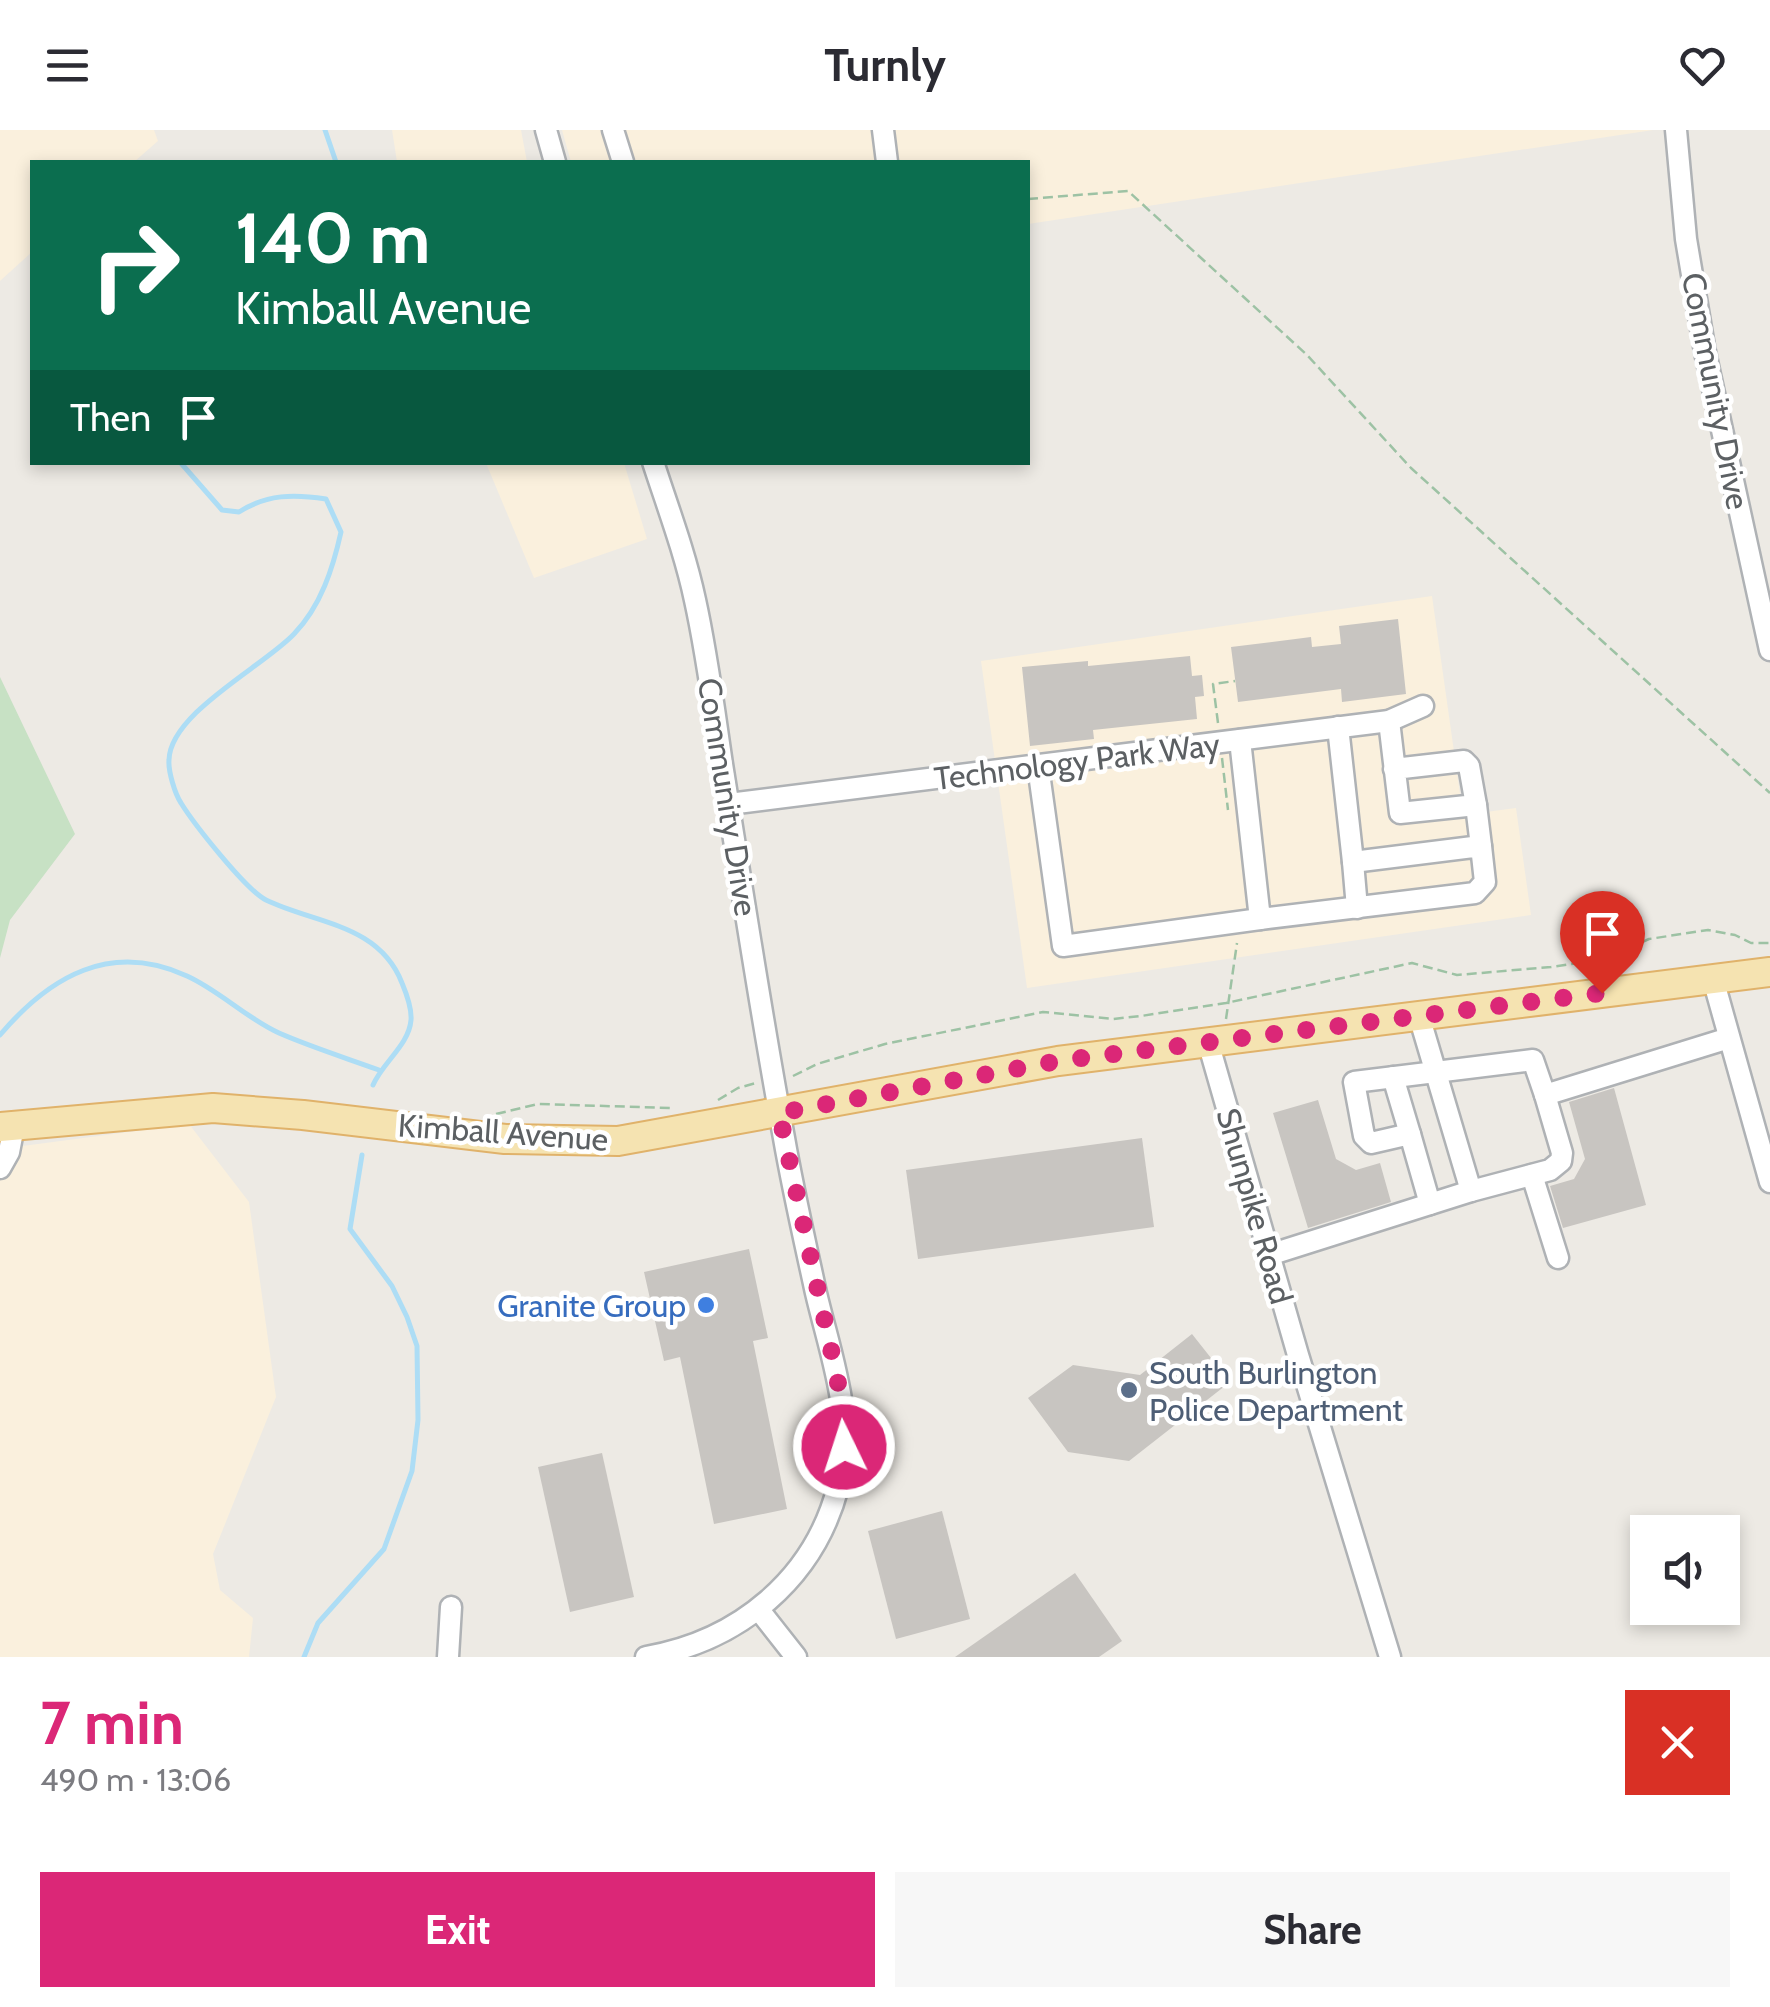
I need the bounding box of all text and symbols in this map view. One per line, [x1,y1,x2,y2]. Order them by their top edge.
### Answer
icon: menu [40,38,95,93]
text: Turnly [824,38,946,92]
icon: heart [1675,38,1730,93]
text: 140 m [235,195,430,281]
icon: right [70,200,200,330]
street label: Community Drive [1674,269,1758,513]
text: Kimball Avenue [235,281,531,335]
icon: arrive [171,390,226,445]
text: Then [70,394,151,441]
street label: Community Drive [690,675,766,919]
street label: Technology Park Way [932,724,1222,798]
pin [1560,891,1645,994]
icon: arrive [1575,906,1630,961]
street label: Shunpike Road [1208,1104,1302,1308]
street label: Kimball Avenue [397,1105,609,1159]
place label: Granite Group [497,1286,686,1325]
marker: Granite Group [695,1294,717,1316]
place label: South Burlington Police Department [1149,1353,1403,1429]
marker: South Burlington Police Department [1118,1379,1140,1401]
position arrow [792,1395,896,1499]
map controls [1630,1515,1740,1625]
button: sound [1630,1515,1740,1625]
text: 7 min [40,1686,184,1759]
button: close [1625,1690,1730,1795]
text: 490 m · 13:06 [40,1760,231,1799]
button: Exit [40,1872,875,1987]
button: Share [895,1872,1730,1987]

